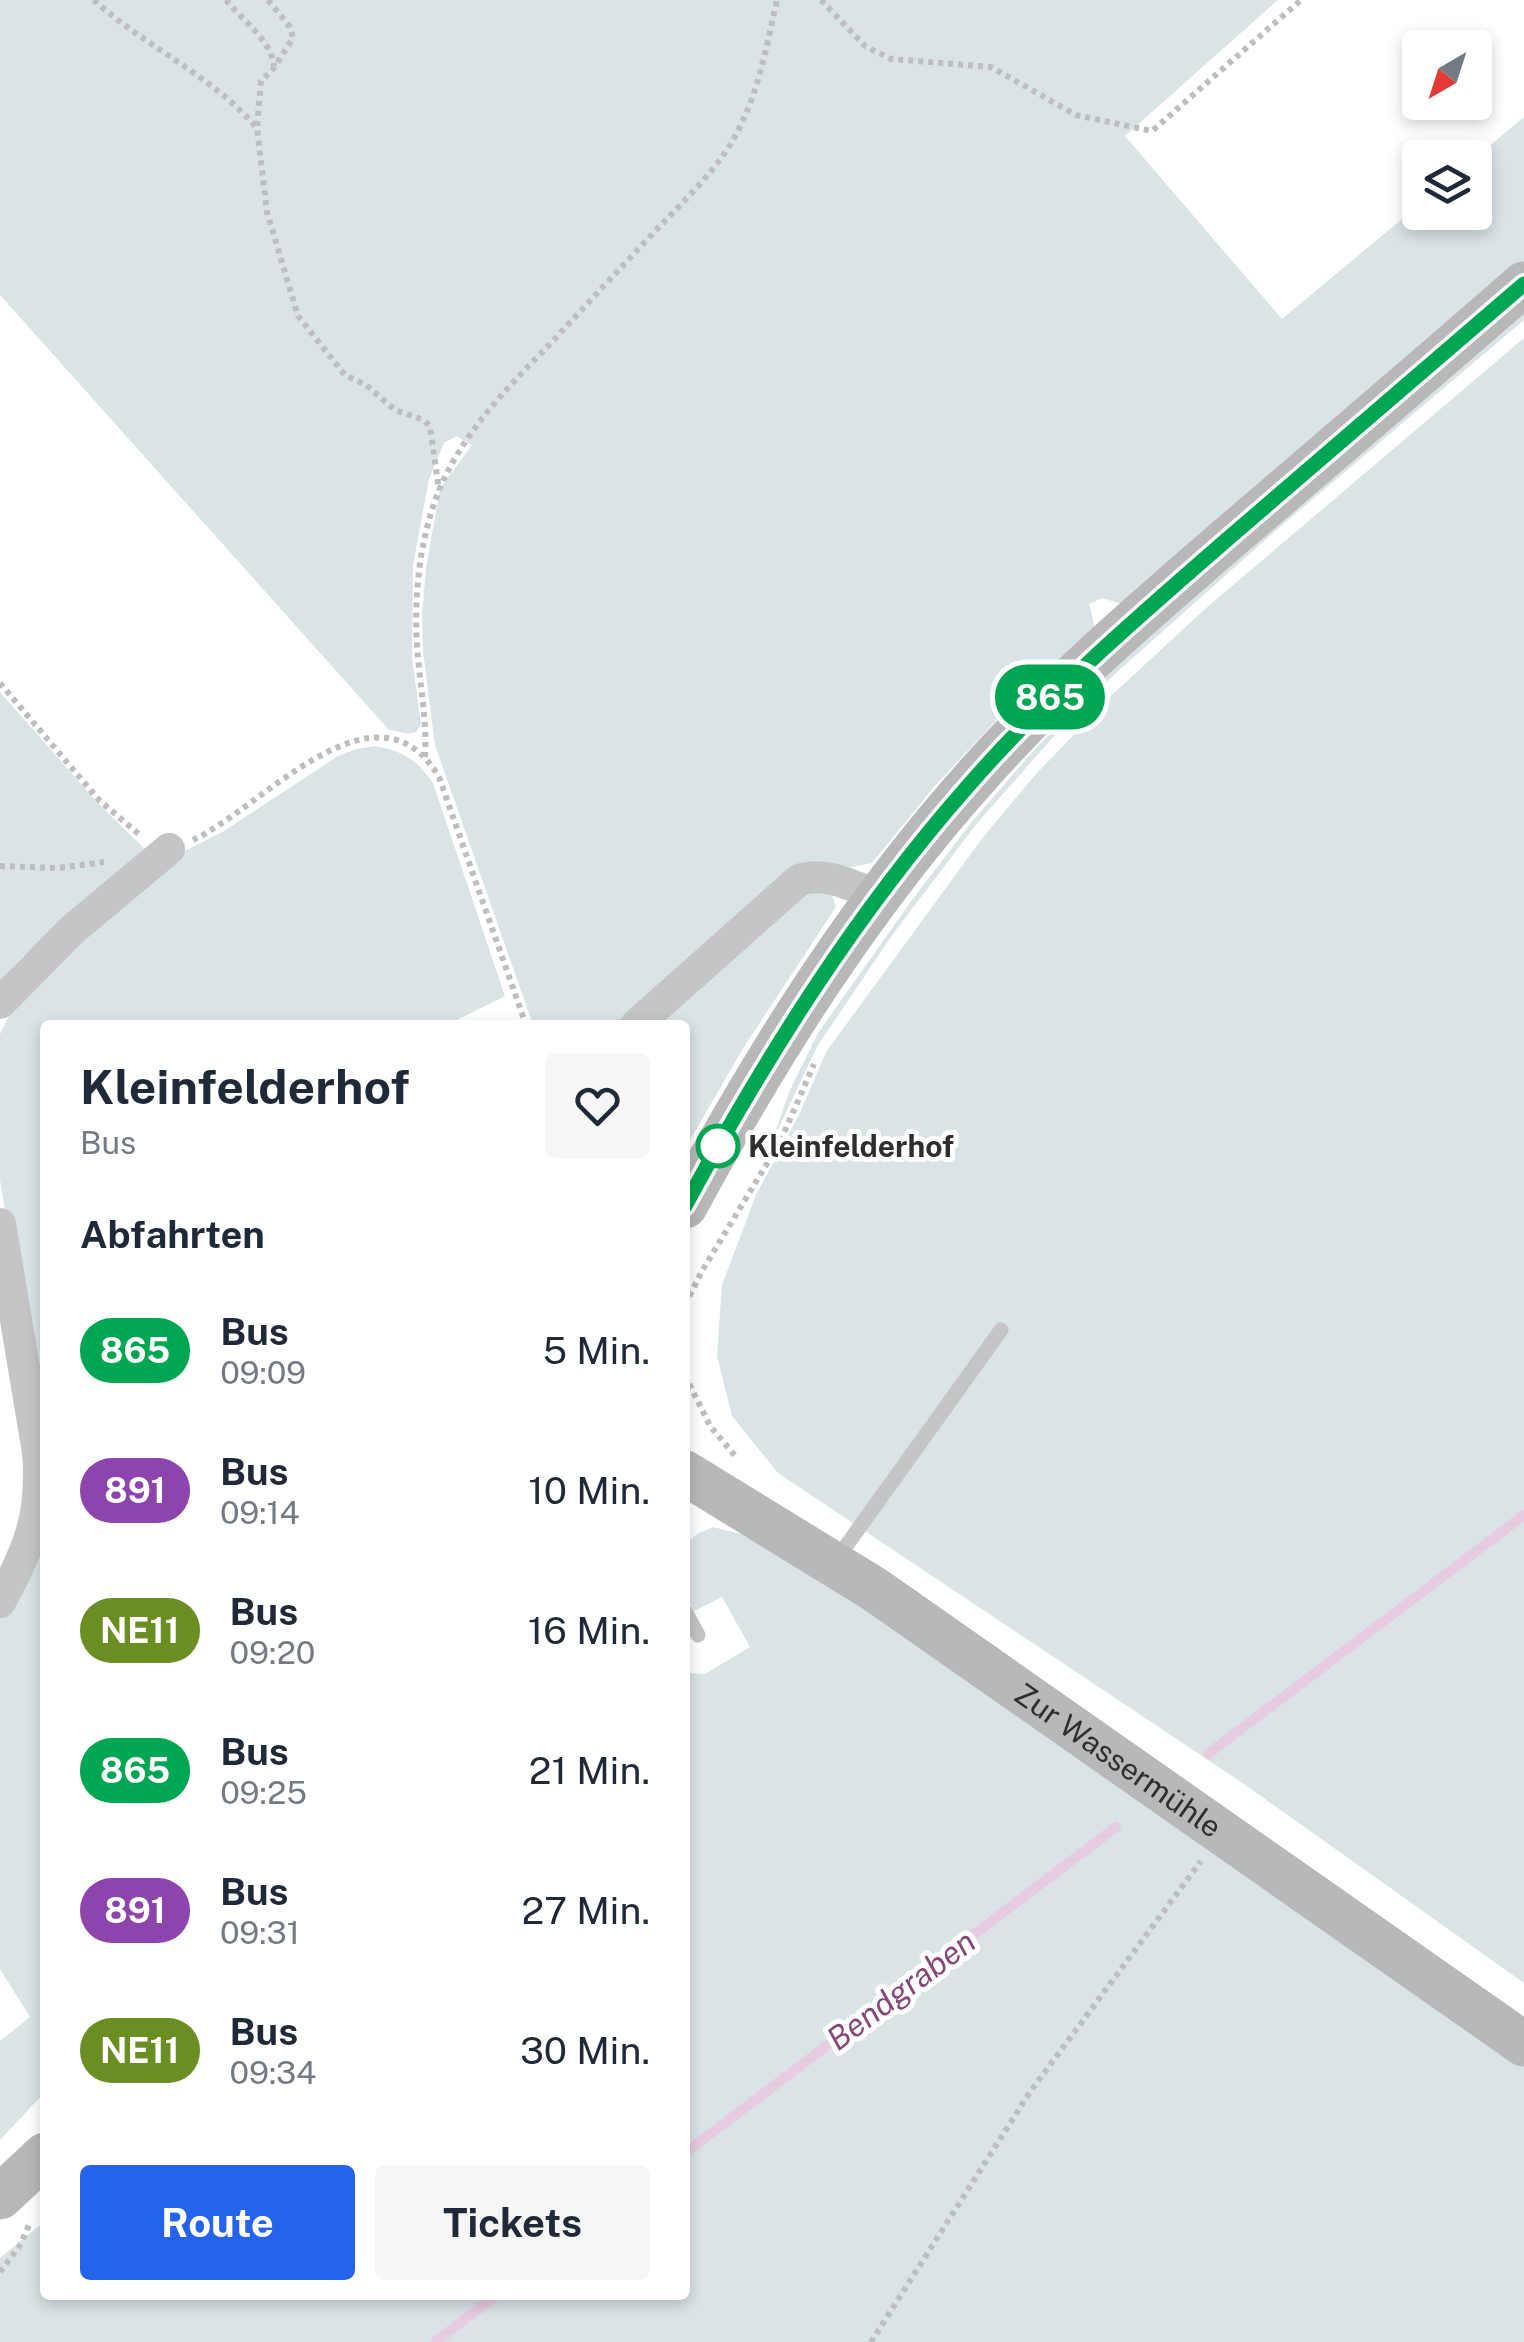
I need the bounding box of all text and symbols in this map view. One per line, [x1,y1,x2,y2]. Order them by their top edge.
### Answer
north arrow [1402,30,1492,120]
map controls [1402,30,1492,230]
button: layers [1402,140,1492,230]
line badge: 865 [992,664,1108,730]
text: 865 [1015,677,1085,718]
button: heart [545,1053,650,1158]
text: Kleinfelderhof [80,1058,409,1115]
text: Bus [80,1124,136,1161]
marker: Kleinfelderhof [697,1125,739,1167]
place label: Kleinfelderhof [748,1128,954,1164]
text: Abfahrten [80,1212,265,1257]
text: Bus [220,1309,289,1354]
text: 5 Min. [543,1328,650,1373]
text: 865 [100,1330,170,1371]
text: 09:09 [220,1354,306,1391]
text: Bus [220,1449,289,1494]
text: 10 Min. [528,1468,650,1513]
text: 891 [104,1470,166,1511]
text: 09:14 [220,1494,300,1531]
text: Bus [230,1589,298,1634]
text: 16 Min. [528,1608,650,1653]
text: NE11 [100,1610,180,1651]
text: 09:20 [230,1634,315,1671]
street label: Zur Wassermühle [1008,1675,1229,1845]
text: Bus [220,1729,289,1774]
text: 21 Min. [529,1748,650,1793]
text: 865 [100,1750,170,1791]
text: 09:25 [220,1774,307,1811]
text: Bus [220,1869,289,1914]
text: 27 Min. [522,1888,650,1933]
text: 891 [104,1890,166,1931]
text: 09:31 [220,1914,300,1951]
water label: Bendgraben [820,1922,982,2058]
text: Bus [230,2009,298,2054]
text: 30 Min. [520,2028,650,2073]
text: NE11 [100,2030,180,2071]
text: 09:34 [230,2054,316,2091]
button: Route [80,2165,355,2280]
button: Tickets [375,2165,650,2280]

